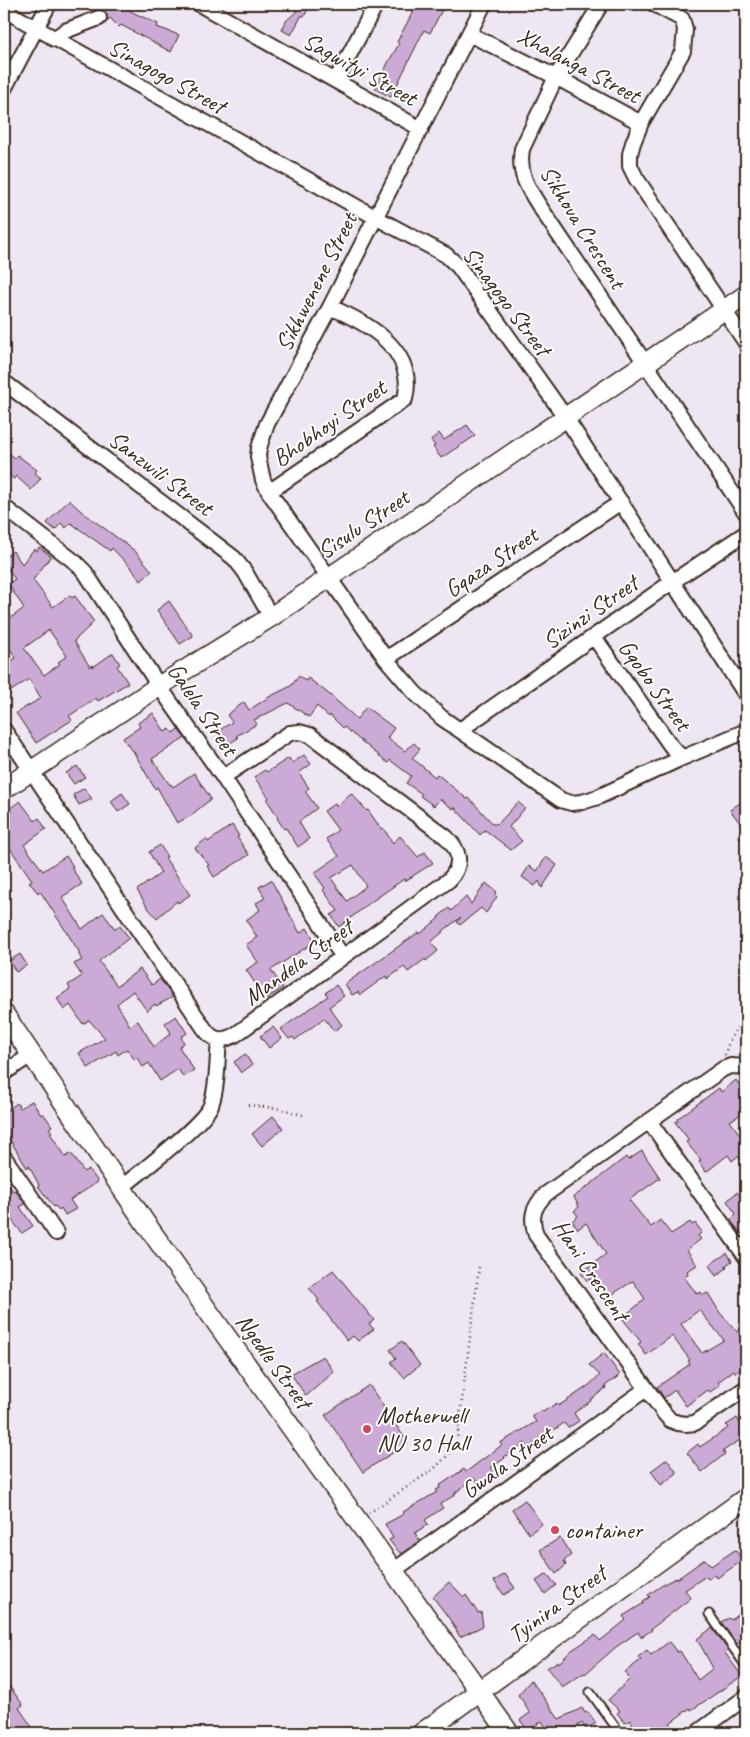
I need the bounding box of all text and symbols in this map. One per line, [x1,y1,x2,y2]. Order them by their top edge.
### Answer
street label: Xhalanga Street [513,20,647,111]
street label: Sagwityi Street [298,25,424,114]
street label: Sinagogo Street [103,32,233,122]
street label: Sikhova Crescent [533,160,634,296]
street label: Sikhwenene Street [268,206,365,356]
street label: Sinagogo Street [456,240,560,364]
street label: Bhobhoyi Street [266,372,393,473]
street label: Sanzwili Street [103,424,221,523]
street label: Sisulu Street [311,481,416,566]
street label: Gqaza Street [439,519,545,604]
street label: Sizinzi Street [537,567,646,656]
street label: Gqobo Street [612,634,699,738]
street label: Galela Street [161,657,246,763]
street label: Mandela Street [237,911,361,1012]
street label: Hani Crescent [546,1213,638,1329]
street label: Ngedle Street [229,1308,320,1417]
place label: Motherwell NU 30 Hall [377,1400,472,1458]
street label: Gwala Street [455,1418,560,1505]
marker: Motherwell NU 30 Hall [361,1423,373,1435]
place label: container [565,1515,644,1545]
marker: container [549,1524,561,1536]
street label: Tyinira Street [502,1556,615,1650]

